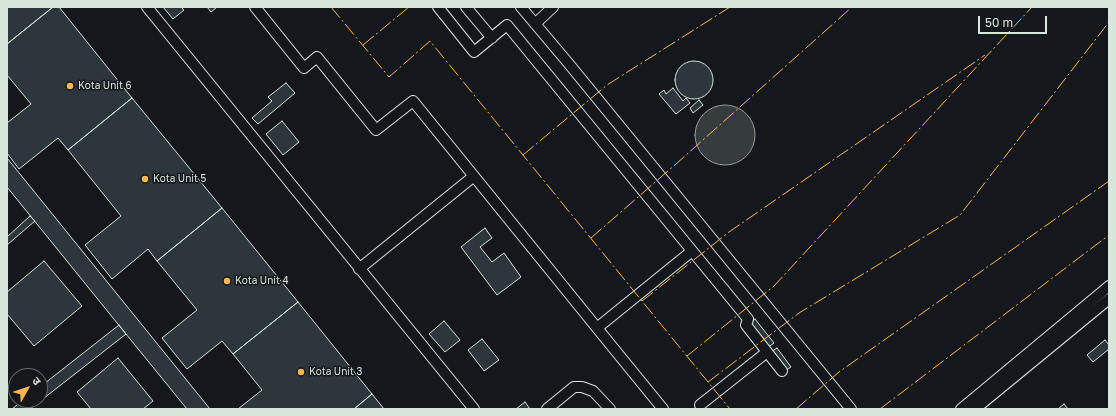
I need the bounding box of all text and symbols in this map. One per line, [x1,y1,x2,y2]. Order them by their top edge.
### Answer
scale bar [980,8,1049,34]
text: 50 m [985,15,1013,30]
place label: Kota Unit 6 [78,80,132,92]
marker: Kota Unit 6 [65,81,75,91]
place label: Kota Unit 5 [153,173,206,185]
marker: Kota Unit 5 [140,174,150,184]
place label: Kota Unit 4 [235,275,289,287]
marker: Kota Unit 4 [222,276,232,286]
place label: Kota Unit 3 [309,366,362,378]
marker: Kota Unit 3 [296,367,306,377]
north arrow [8,368,48,408]
text: उ [30,374,44,387]

